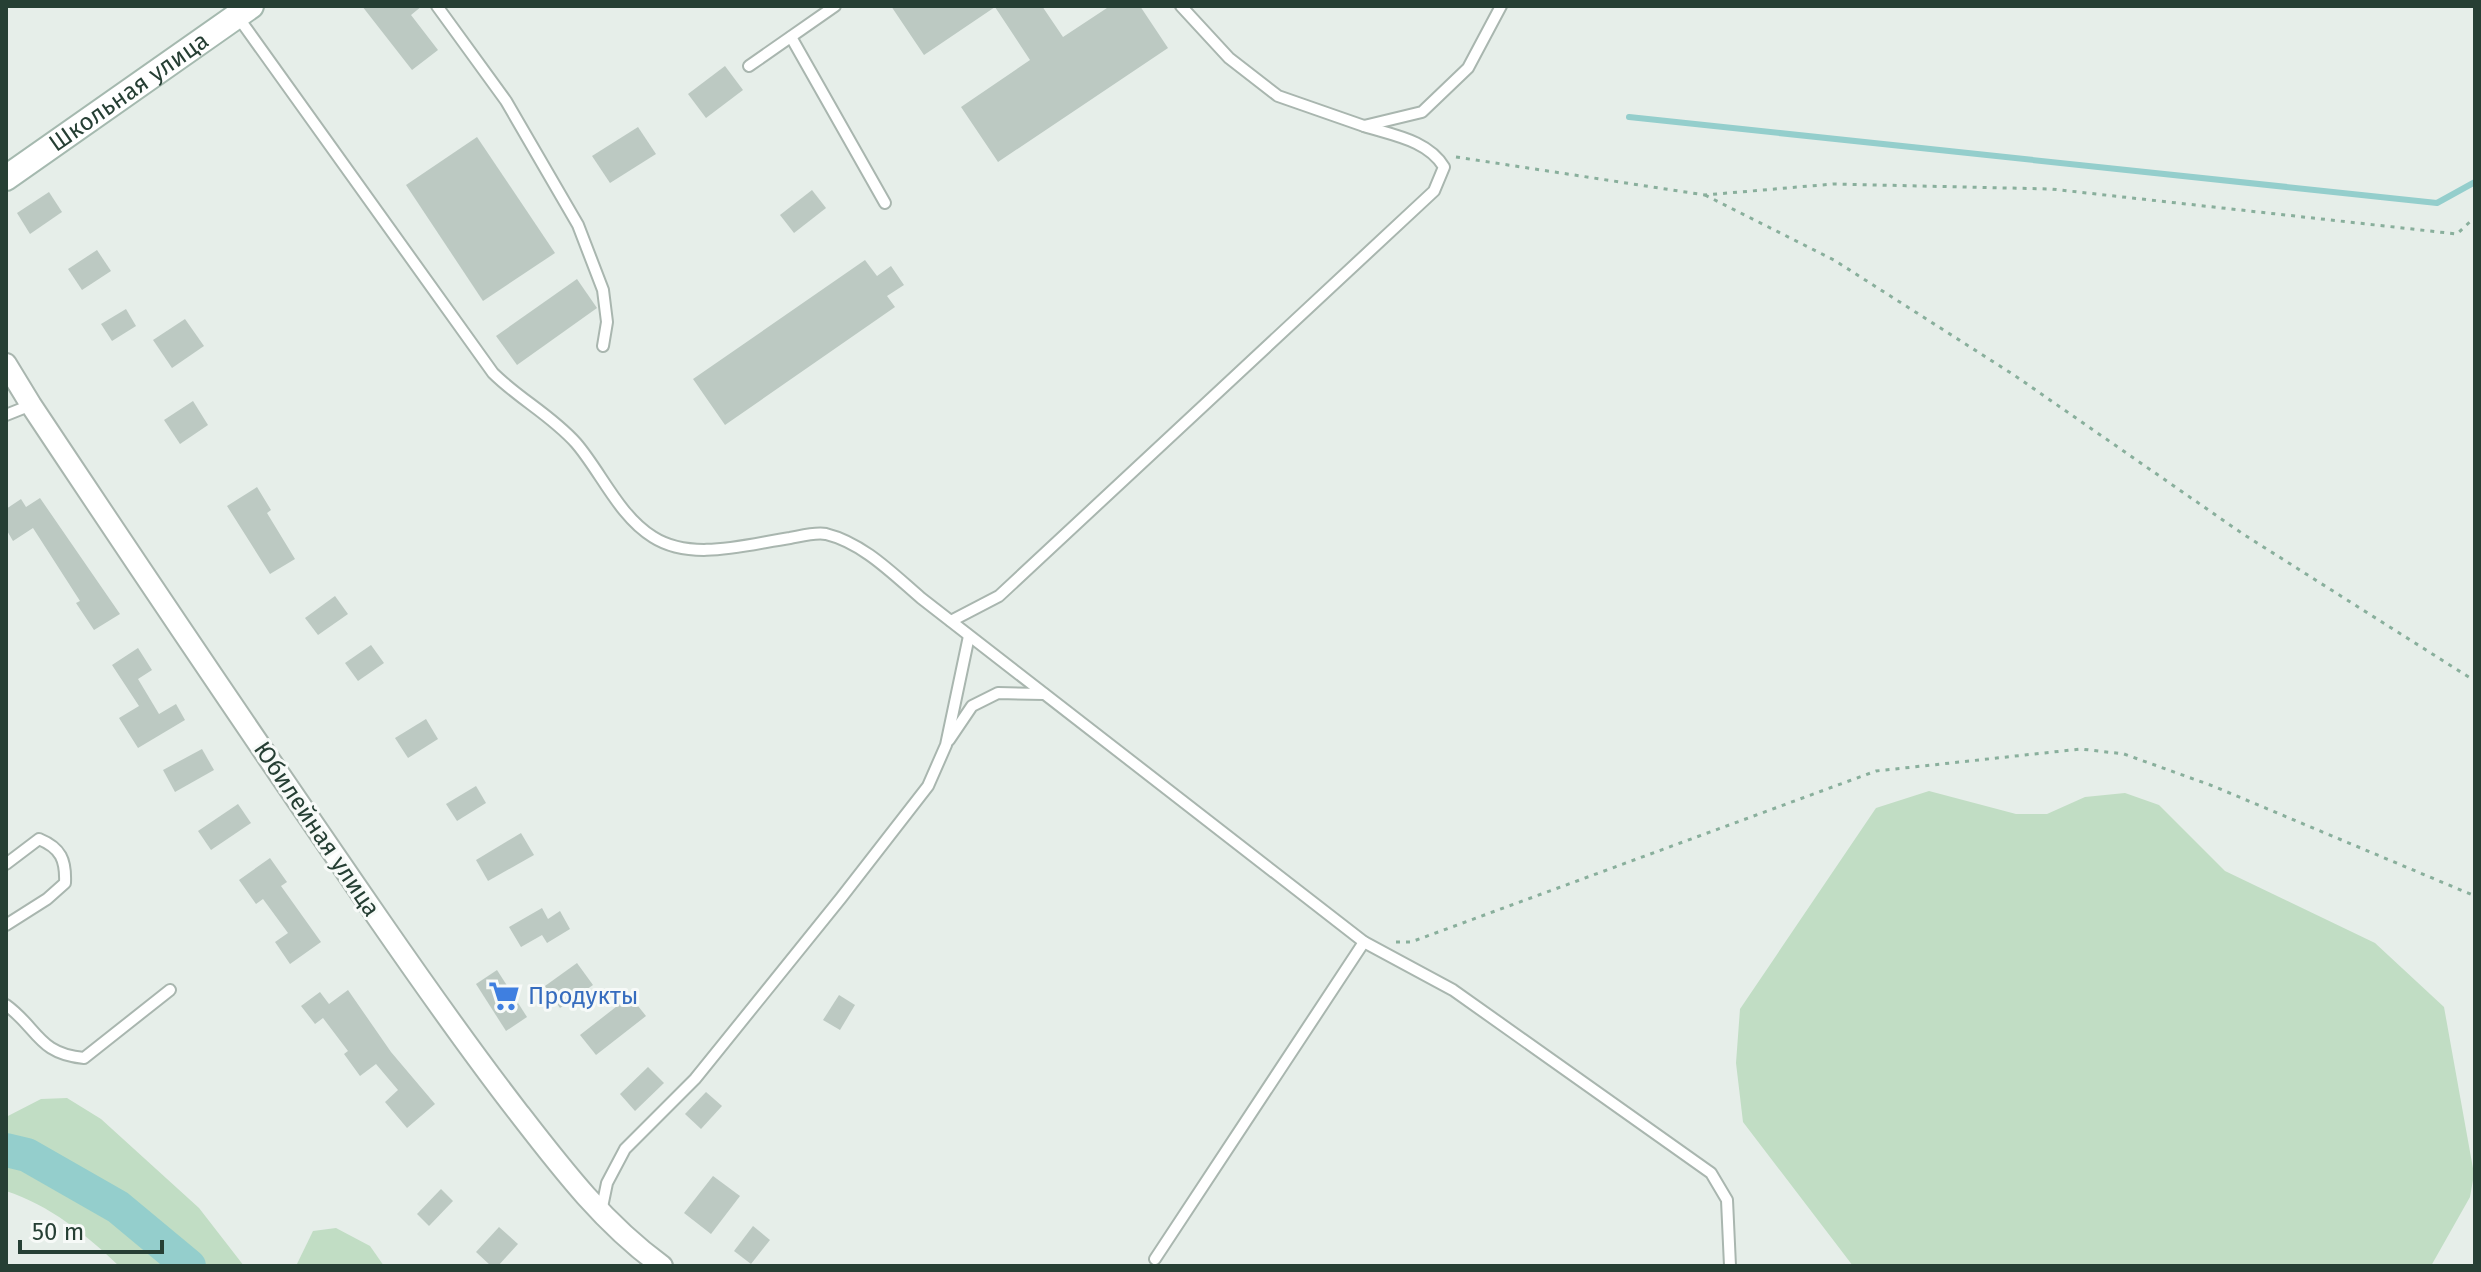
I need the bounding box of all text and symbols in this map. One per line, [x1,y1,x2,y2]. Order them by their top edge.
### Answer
street label: Школьная улица [44,26,214,157]
street label: Юбилейная улица [248,736,386,922]
supermarket icon: Продукты [487,979,521,1013]
place label: Продукты [528,982,638,1010]
scale bar [20,1204,162,1254]
text: 50 m [32,1218,84,1246]

